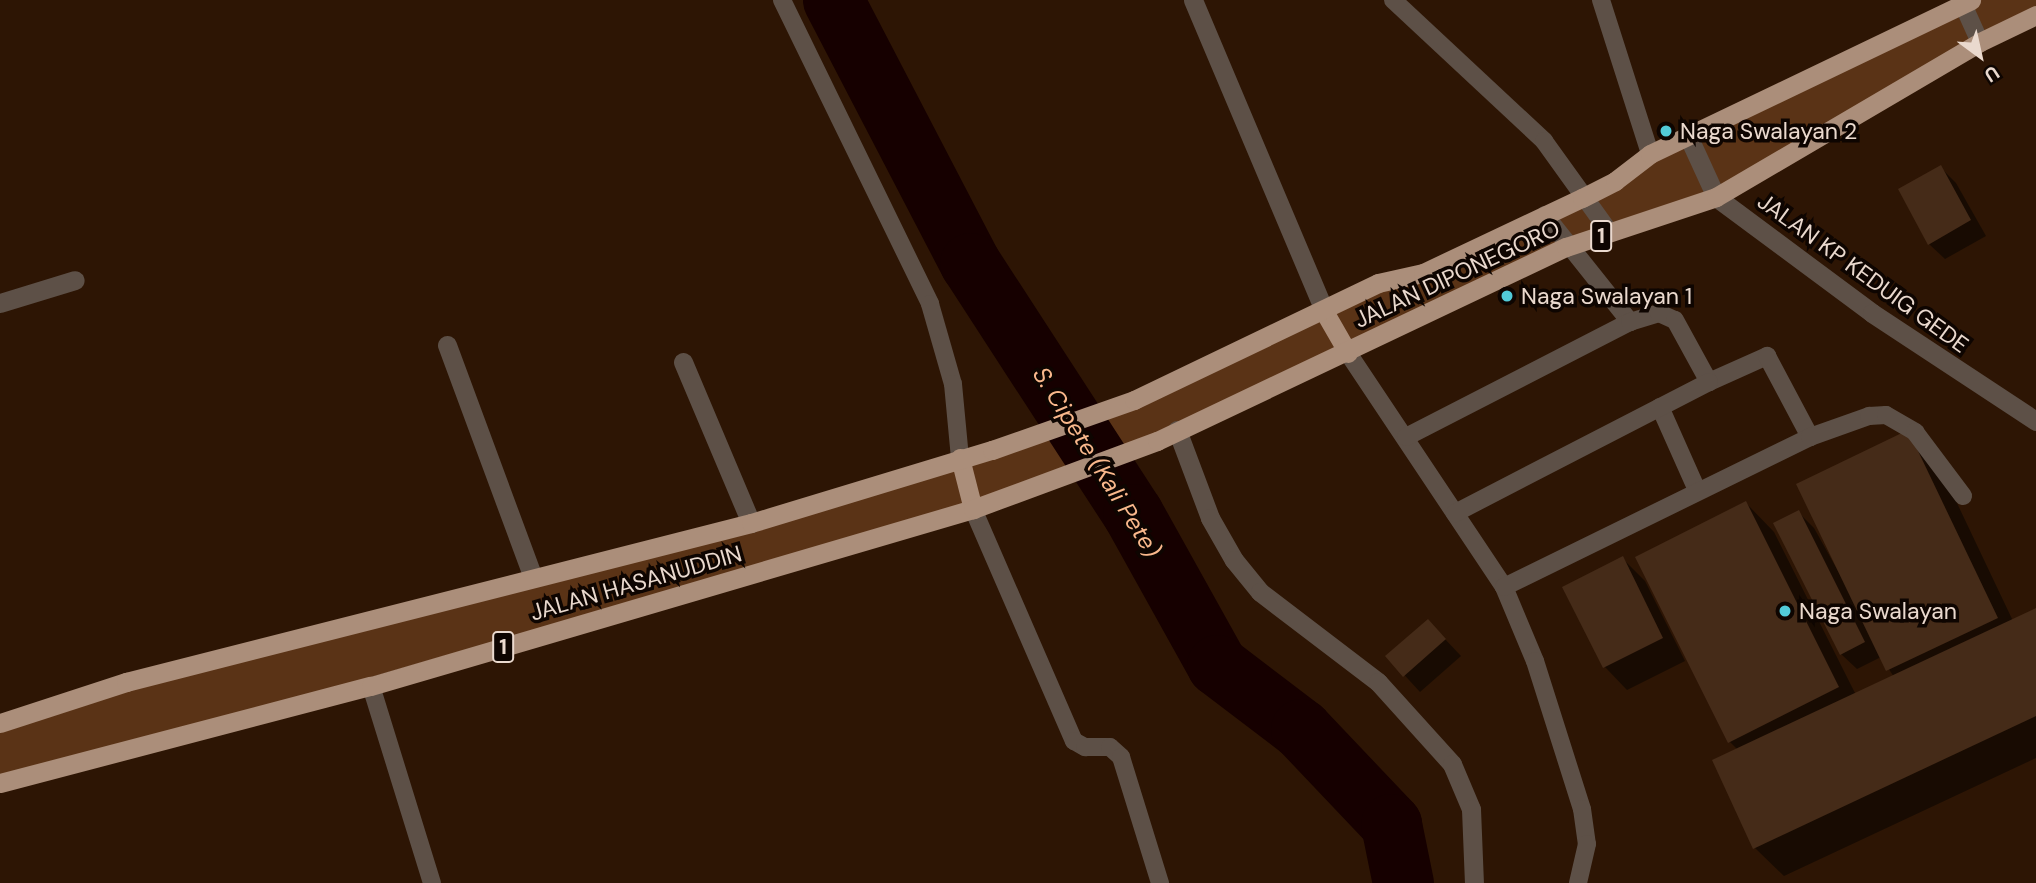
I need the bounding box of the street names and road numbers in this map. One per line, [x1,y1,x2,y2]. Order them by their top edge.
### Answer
street label: JALAN KP KEDUIG GEDE [1752,187,1974,359]
street label: JALAN DIPONEGORO [1350,214,1564,334]
road number: 1 [1589,218,1613,254]
street label: JALAN HASANUDDIN [527,540,745,626]
road number: 1 [491,630,515,664]

